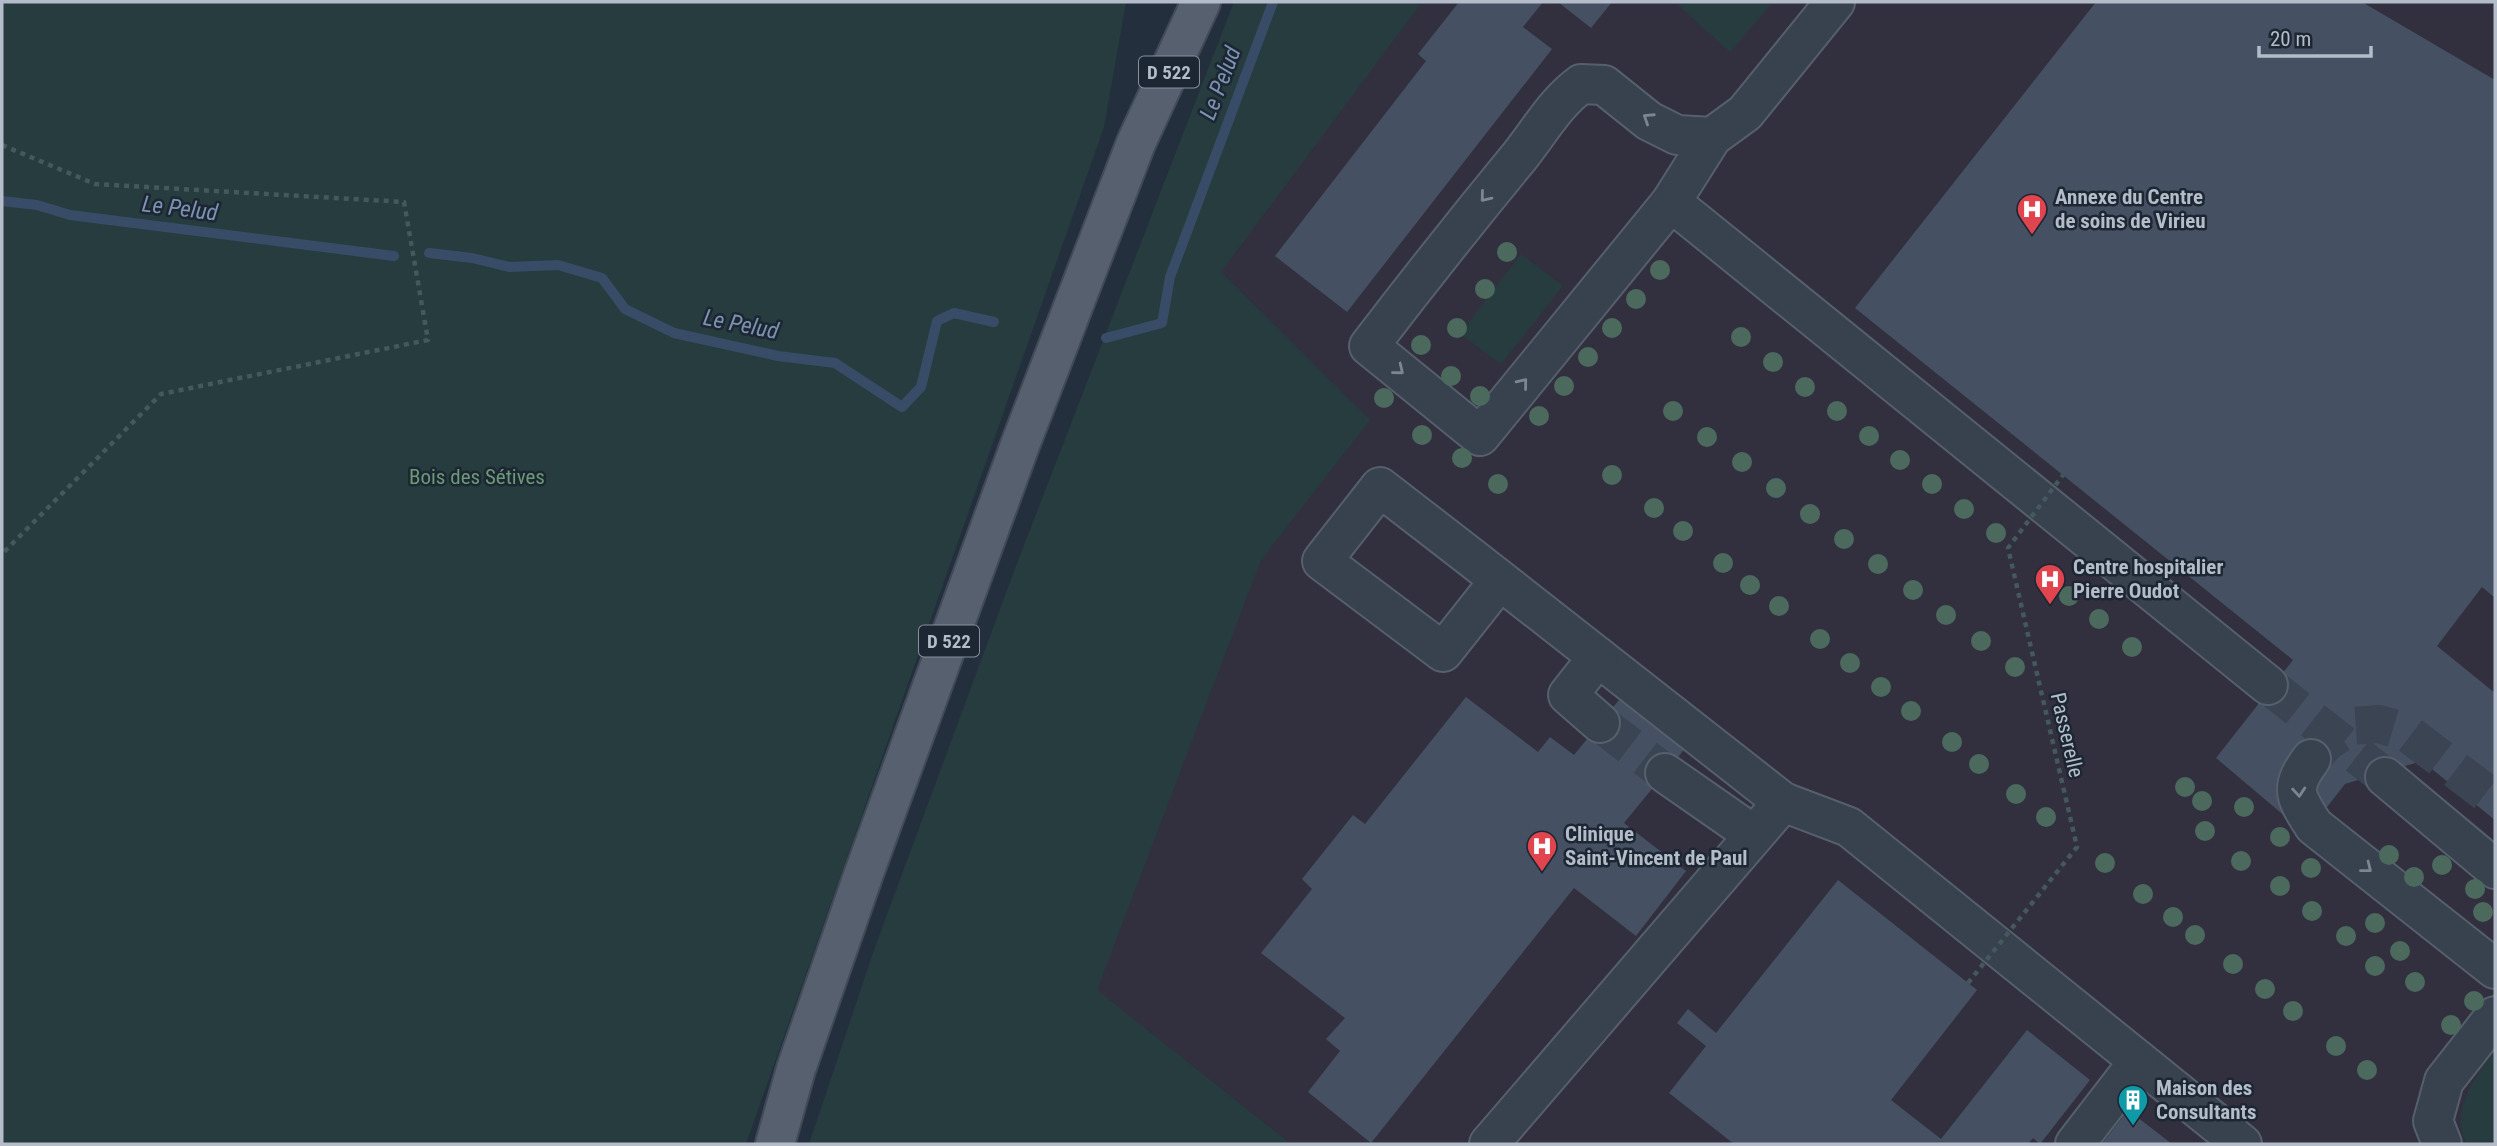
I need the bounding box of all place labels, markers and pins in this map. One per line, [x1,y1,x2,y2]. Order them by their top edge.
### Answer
place label: Annexe du Centre de soins de Virieu [2055,185,2206,233]
hospital icon: Annexe du Centre de soins de Virieu [2015,192,2049,236]
place label: Centre hospitalier Pierre Oudot [2073,555,2223,603]
hospital icon: Centre hospitalier Pierre Oudot [2033,562,2067,606]
place label: Clinique Saint-Vincent de Paul [1565,822,1748,870]
hospital icon: Clinique Saint-Vincent de Paul [1525,829,1559,873]
place label: Maison des Consultants [2156,1076,2257,1124]
building icon: Maison des Consultants [2116,1083,2150,1127]

